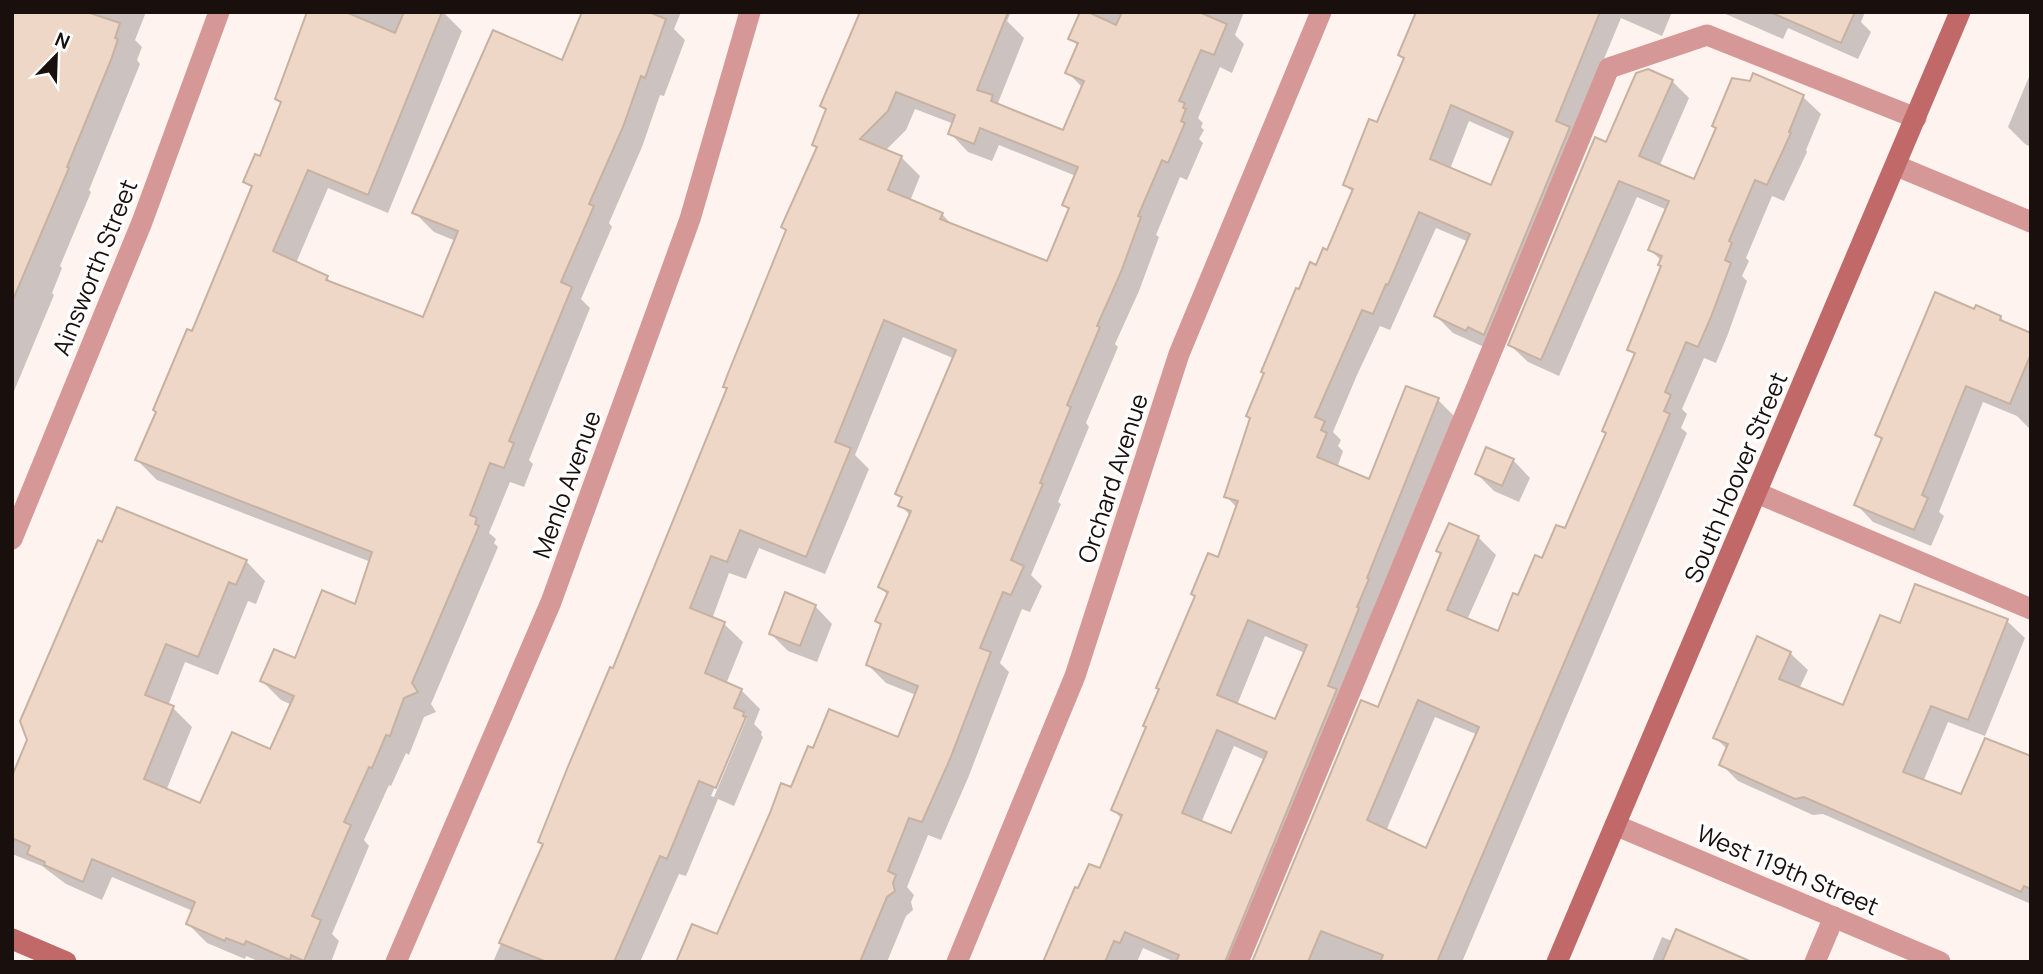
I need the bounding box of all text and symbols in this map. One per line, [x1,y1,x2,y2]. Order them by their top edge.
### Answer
north arrow [21,21,91,91]
text: N [51,26,74,55]
street label: Ainsworth Street [44,174,144,360]
street label: South Hoover Street [1676,367,1794,587]
street label: Orchard Avenue [1069,389,1155,567]
street label: Menlo Avenue [524,406,608,562]
street label: West 119th Street [1692,816,1884,922]

